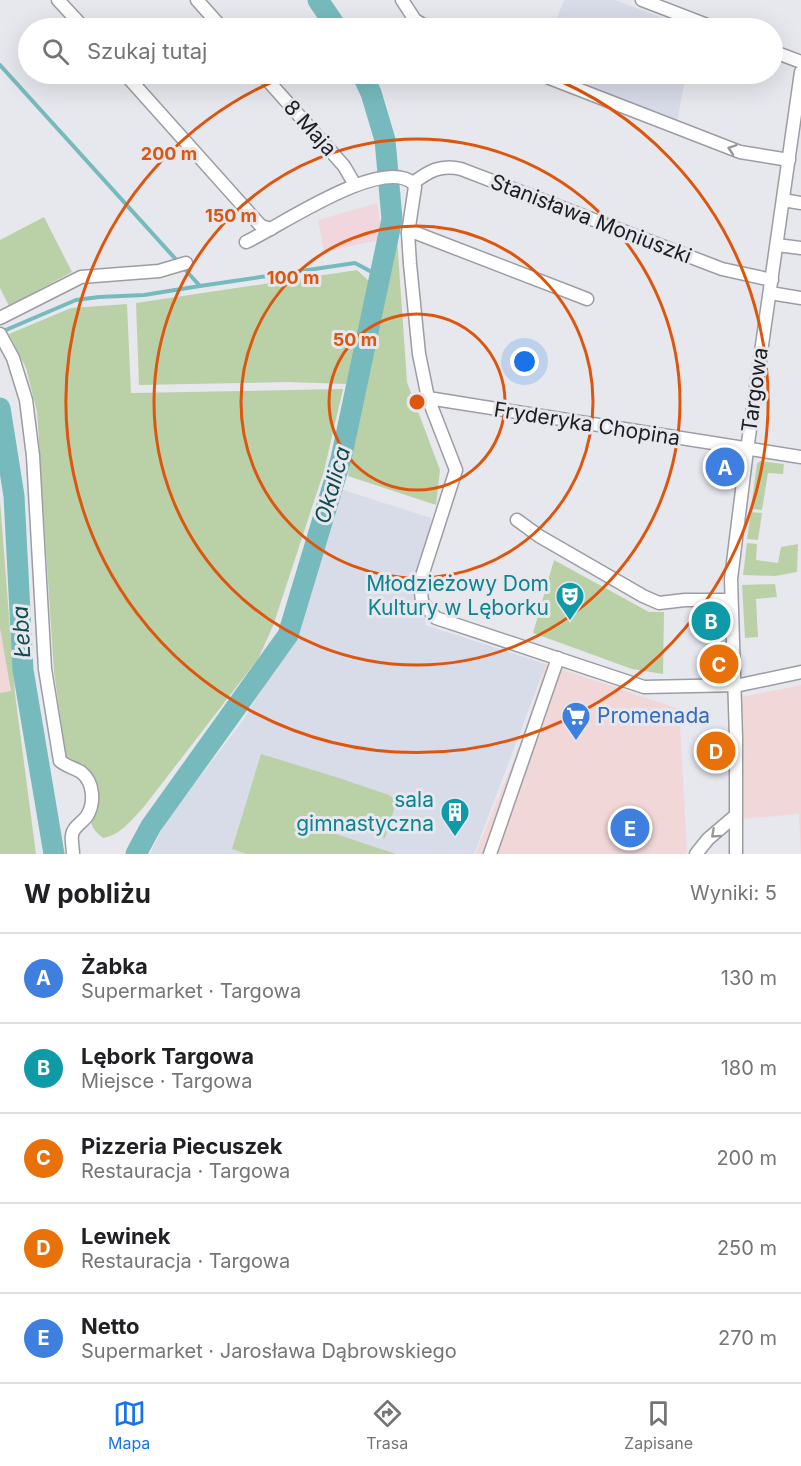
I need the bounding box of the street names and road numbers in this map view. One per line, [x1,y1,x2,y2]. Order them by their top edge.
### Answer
street label: 8 Maja [279,95,342,161]
street label: Stanisława Moniuszki [487,169,695,268]
street label: Targowa [736,346,773,434]
street label: Fryderyka Chopina [492,396,682,451]

